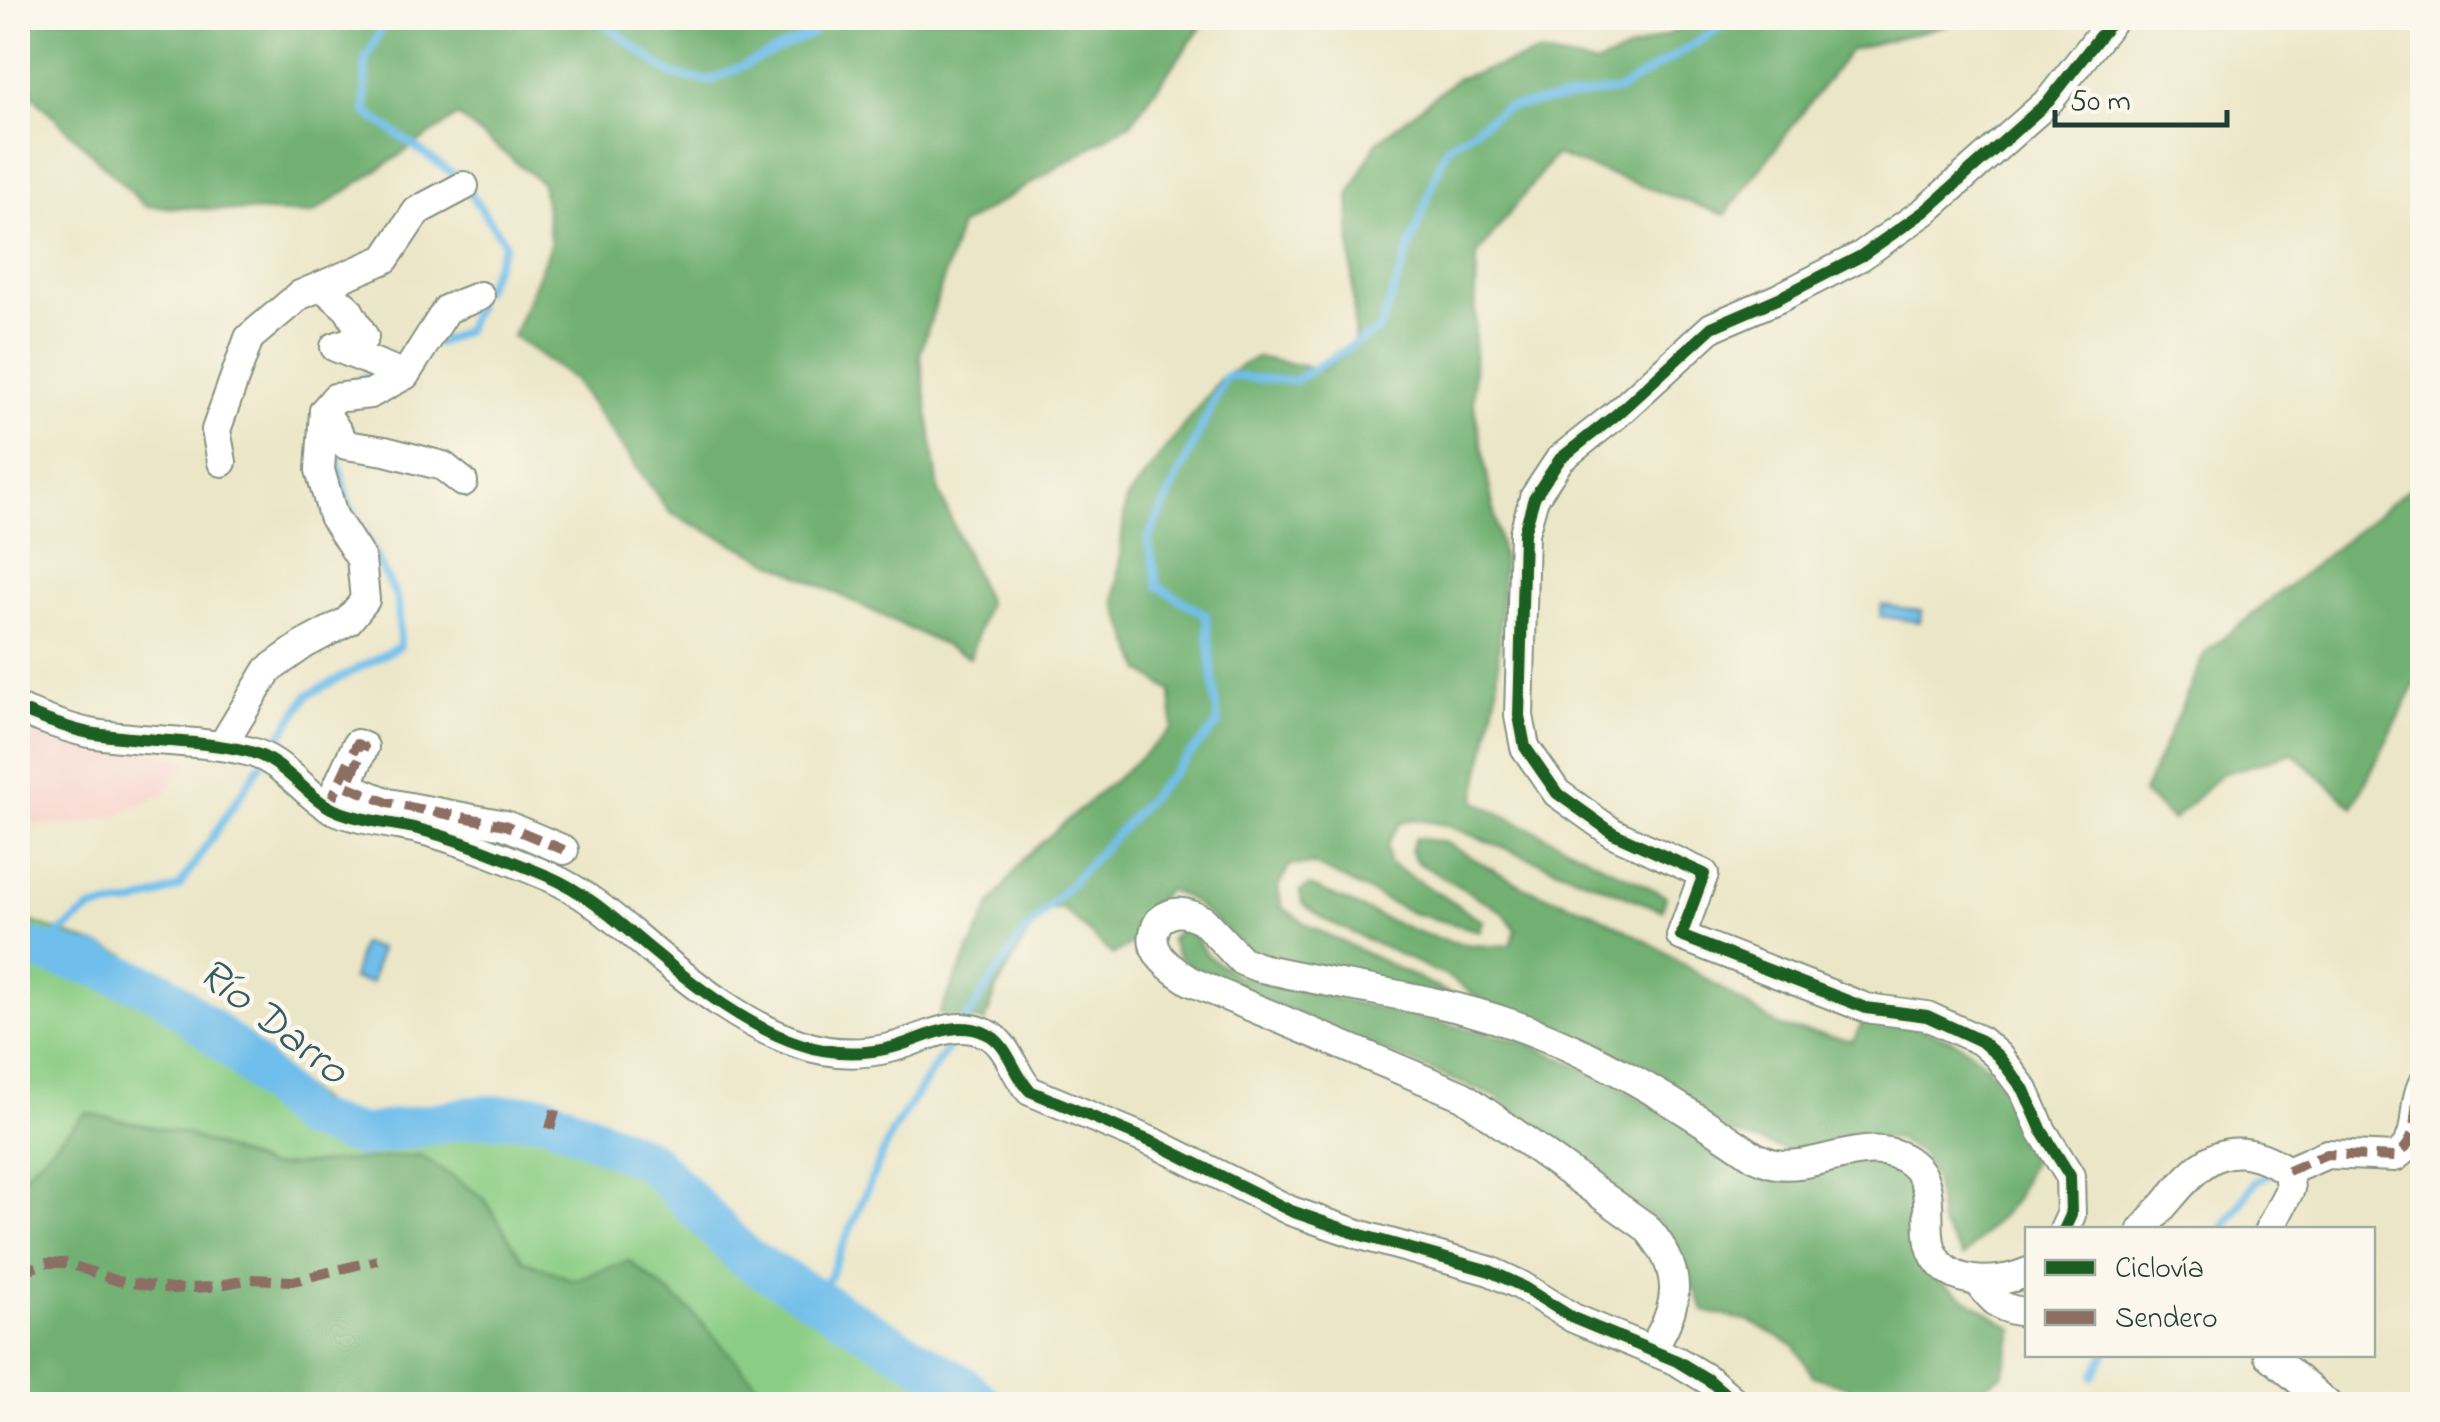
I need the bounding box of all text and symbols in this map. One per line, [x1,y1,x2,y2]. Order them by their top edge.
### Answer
scale bar [2055,65,2228,127]
text: 50 m [2070,81,2131,125]
water label: Río Darro [182,943,363,1104]
legend [2025,1227,2375,1357]
text: Ciclovía [2115,1248,2204,1292]
text: Sendero [2115,1298,2218,1342]

